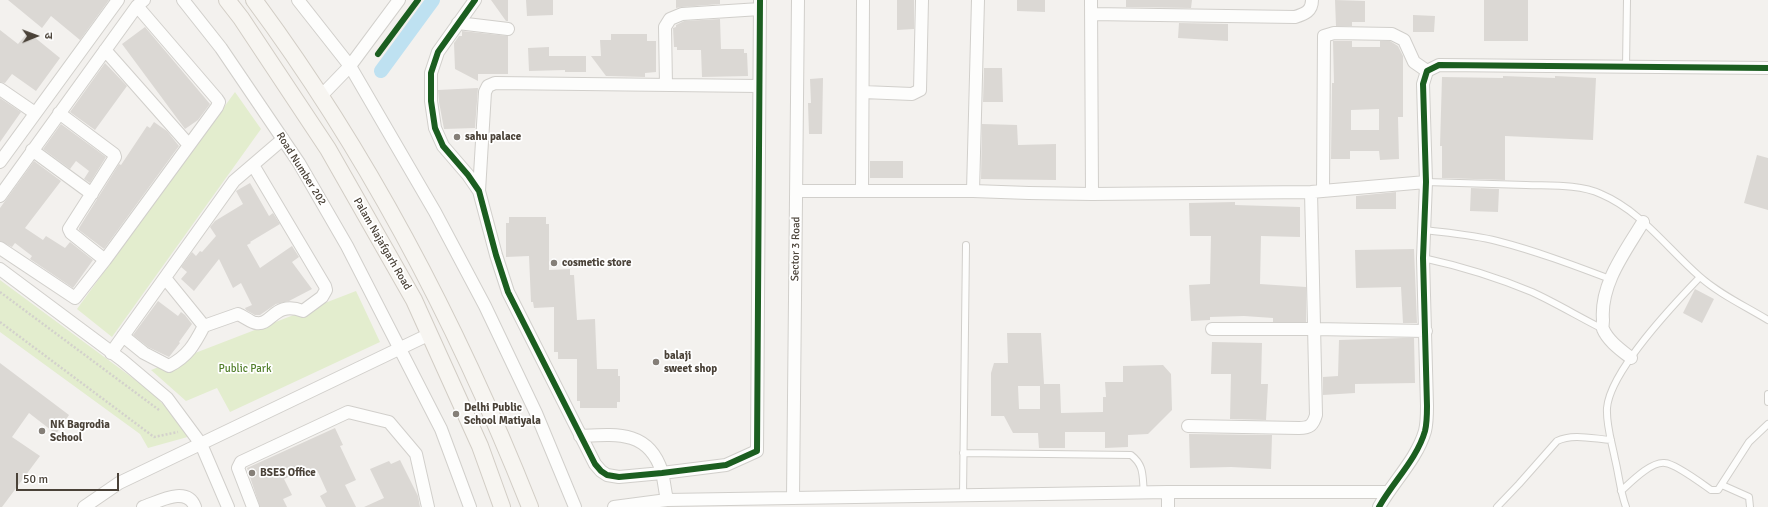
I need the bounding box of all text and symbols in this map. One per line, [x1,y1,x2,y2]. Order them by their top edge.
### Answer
north arrow [16,16,56,56]
text: उ [42,32,55,39]
street label: Road Number 202 [273,130,329,208]
place label: sahu palace [465,130,521,144]
marker: sahu palace [452,132,462,142]
street label: Palam Najafgarh Road [350,196,414,292]
street label: Sector 3 Road [789,217,803,281]
place label: cosmetic store [562,256,631,270]
marker: cosmetic store [549,258,559,268]
place label: balaji sweet shop [664,349,717,375]
marker: balaji sweet shop [651,357,661,367]
park label: Public Park [219,362,271,376]
place label: Delhi Public School Matiyala [464,401,541,427]
marker: Delhi Public School Matiyala [451,409,461,419]
place label: NK Bagrodia School [50,418,110,444]
marker: NK Bagrodia School [37,426,47,436]
scale bar [18,465,121,491]
place label: BSES Office [260,466,316,480]
marker: BSES Office [247,468,257,478]
text: 50 m [23,472,48,487]

